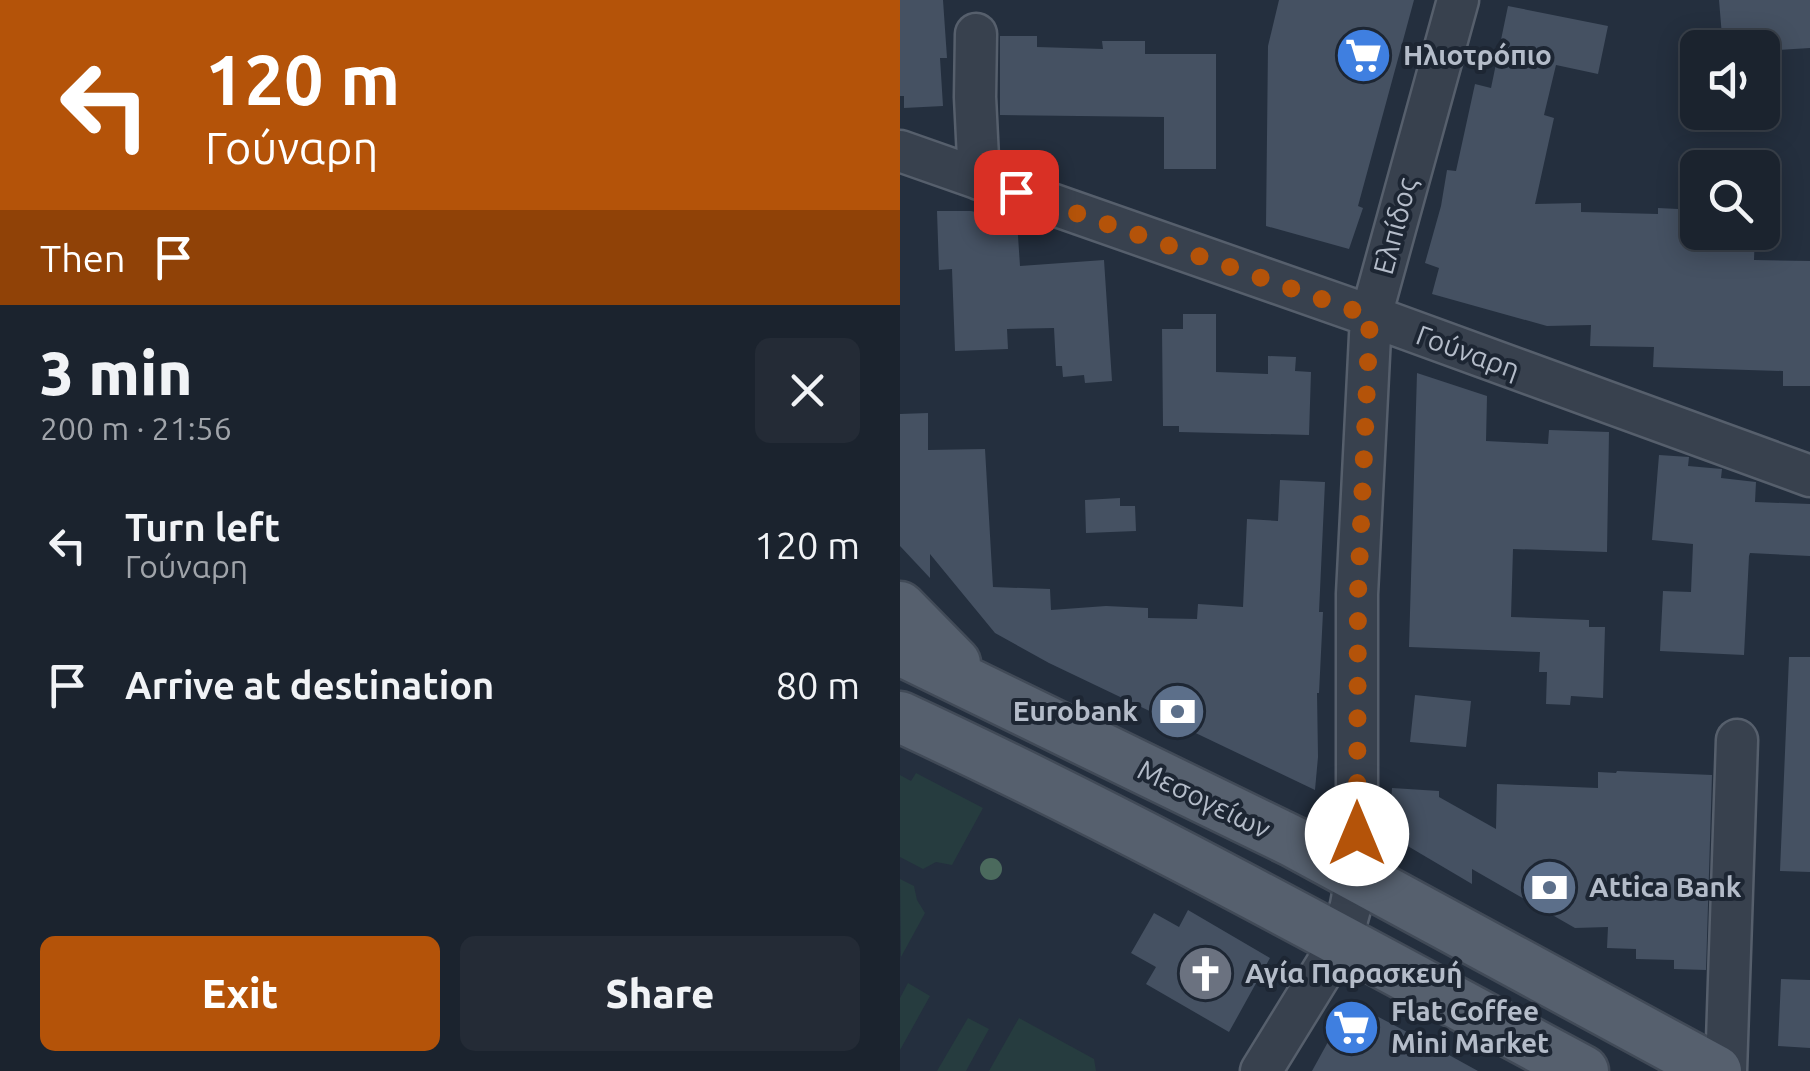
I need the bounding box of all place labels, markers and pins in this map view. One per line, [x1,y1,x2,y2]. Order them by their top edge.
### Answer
supermarket icon: Ηλιοτρόπιο [1334,25,1394,85]
place label: Ηλιοτρόπιο [1403,39,1552,70]
pin [974,150,1059,235]
bank icon: Eurobank [1147,681,1207,741]
place label: Eurobank [1013,695,1138,726]
bank icon: Attica Bank [1520,857,1580,917]
place label: Attica Bank [1589,871,1742,902]
church icon: Αγία Παρασκευή [1176,943,1236,1003]
place label: Αγία Παρασκευή [1245,957,1463,988]
place label: Flat Coffee Mini Market [1391,995,1549,1058]
supermarket icon: Flat Coffee Mini Market [1322,997,1382,1057]

